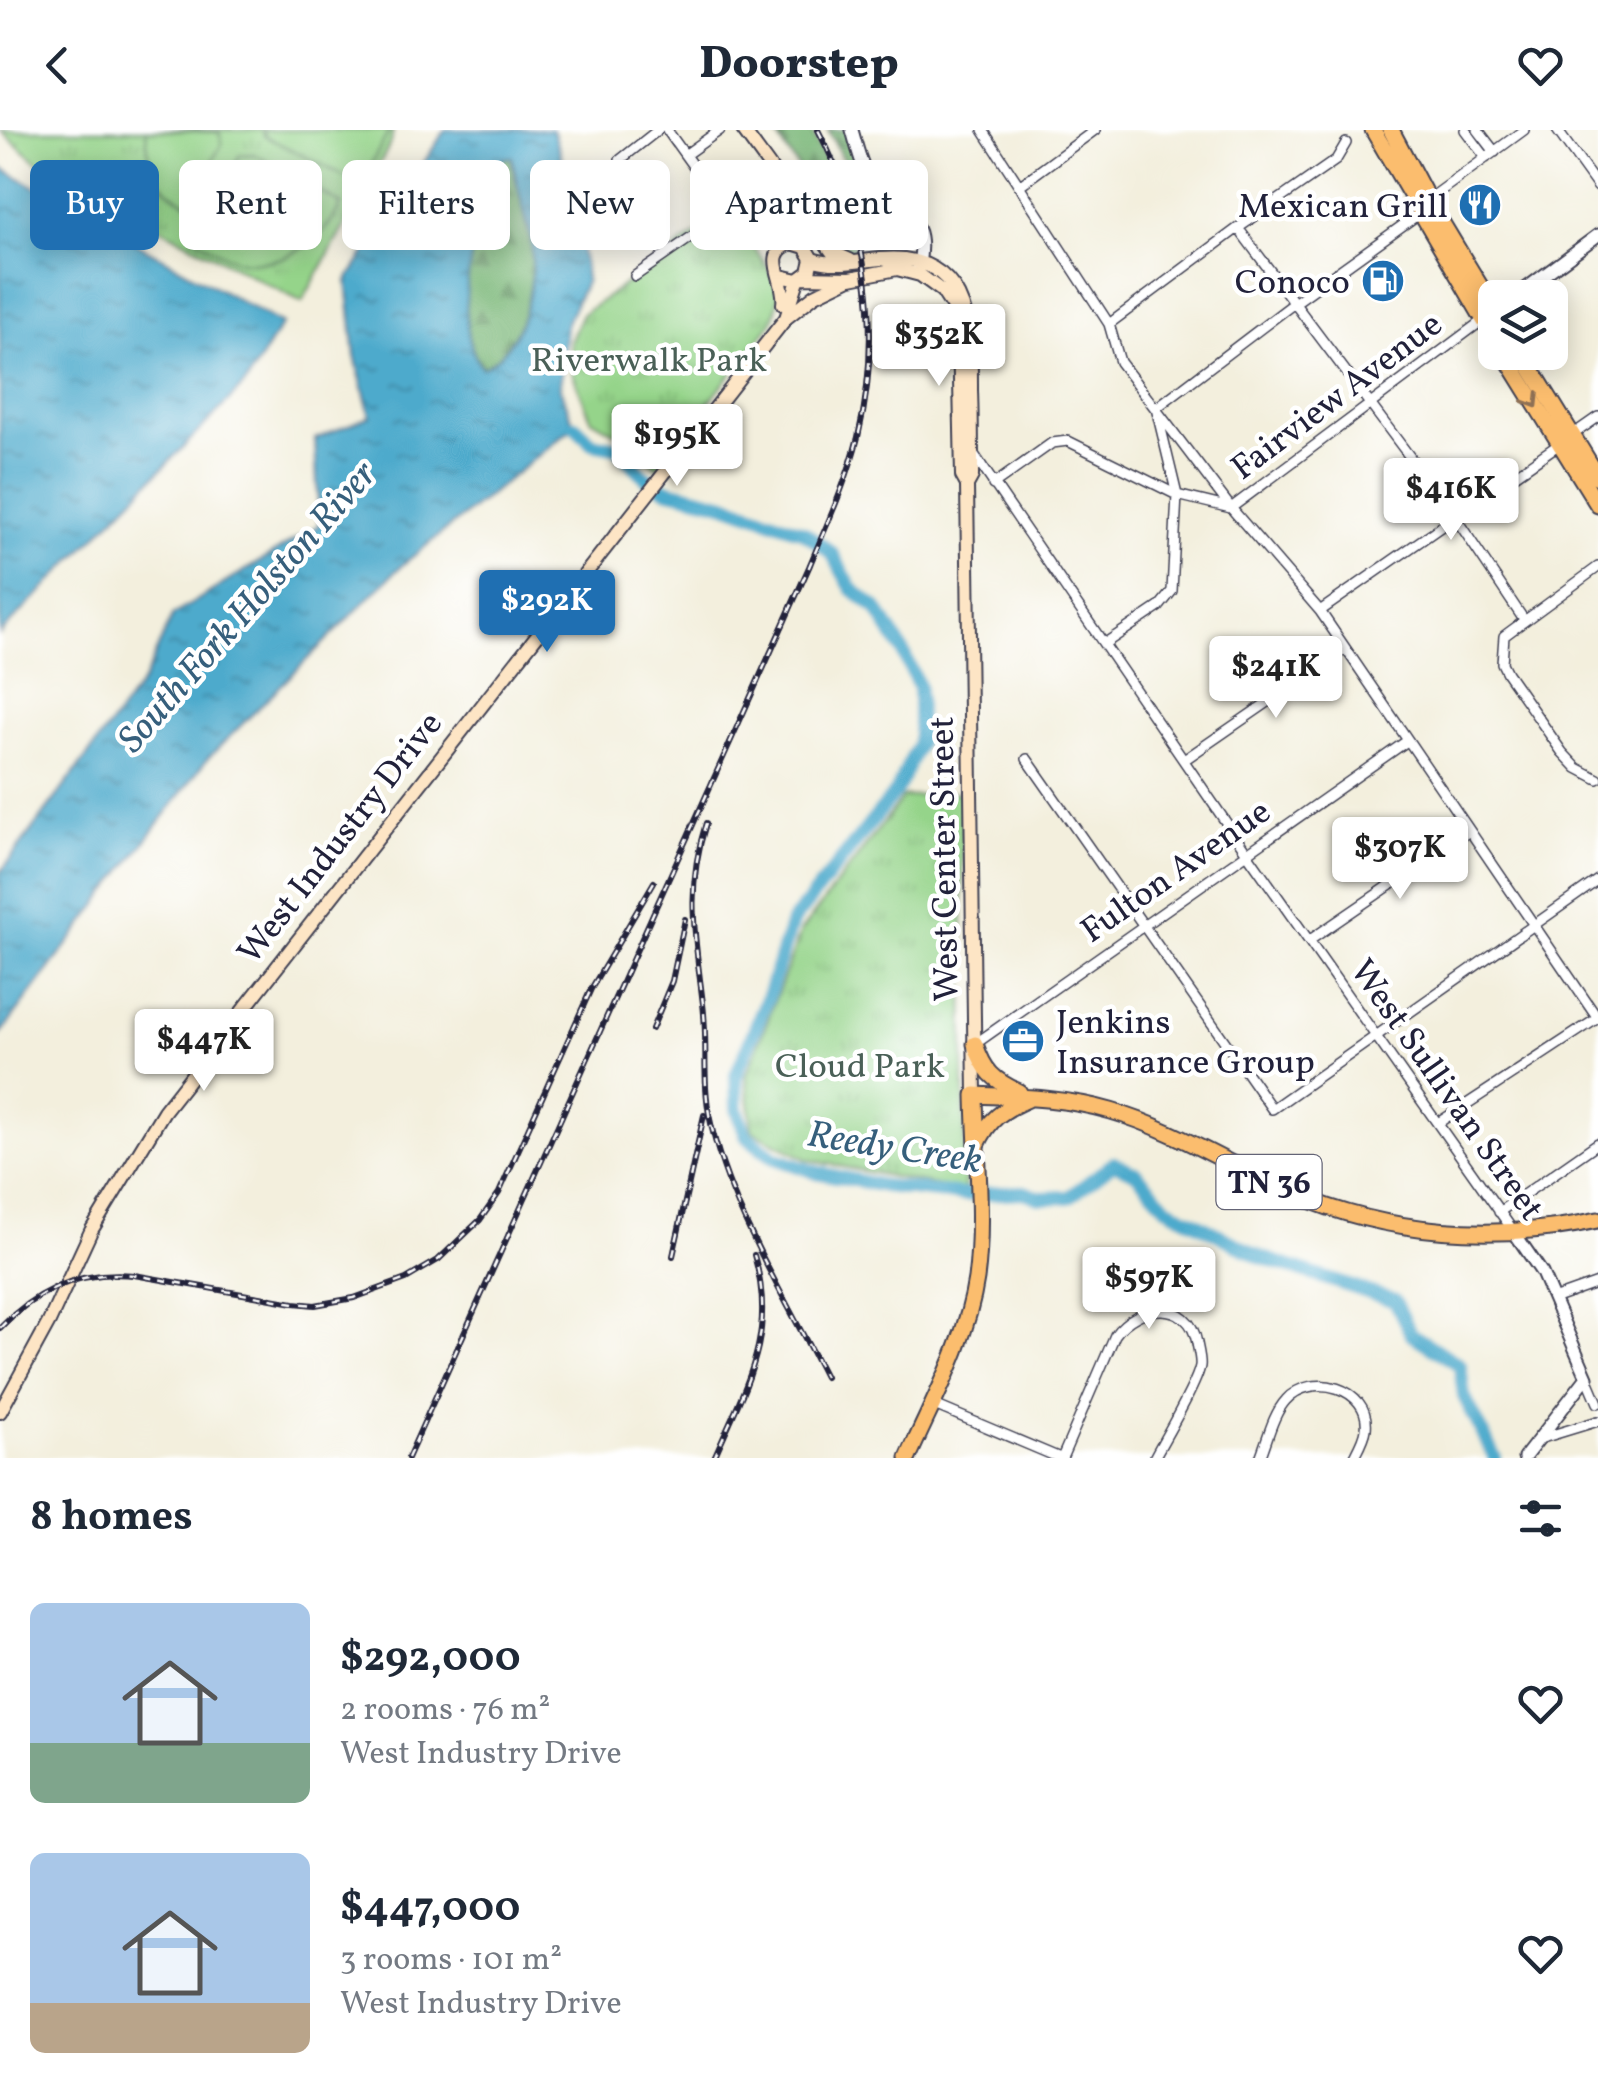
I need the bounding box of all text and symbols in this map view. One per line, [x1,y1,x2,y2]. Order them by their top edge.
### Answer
text: Doorstep [699,34,899,97]
icon: back [30,38,85,93]
icon: heart [1513,38,1568,93]
chip: Buy [30,160,159,250]
chip: Rent [179,160,322,250]
chip: Filters [342,160,510,250]
chip: New [530,160,670,250]
chip: Apartment [690,160,928,250]
restaurant icon: Mexican Grill [1457,182,1503,228]
place label: Mexican Grill [1238,184,1448,232]
fuel station icon: Conoco [1360,258,1406,304]
place label: Conoco [1235,260,1350,308]
map controls [1478,280,1568,370]
button: layers [1478,280,1568,370]
street label: Fairview Avenue [1222,302,1453,493]
pin: $352K [869,304,1009,389]
text: $352K [894,314,984,358]
park label: Riverwalk Park [531,338,767,386]
one-way arrow [1521,390,1540,408]
pin: $195K [607,404,747,489]
text: $195K [634,414,720,458]
water label: South Fork Holston River [107,450,391,766]
pin: $416K [1381,458,1521,543]
text: $416K [1406,468,1496,512]
pin: $292K [477,570,617,655]
text: $292K [501,580,593,624]
pin: $241K [1206,636,1346,721]
text: $241K [1231,646,1321,690]
street label: West Industry Drive [228,703,455,975]
street label: West Center Street [920,716,972,1002]
street label: Fulton Avenue [1072,789,1281,956]
pin: $307K [1330,817,1470,902]
text: $307K [1354,827,1446,871]
street label: West Sullivan Street [1337,950,1554,1231]
place label: Jenkins Insurance Group [1056,1000,1315,1088]
pin: $447K [134,1009,274,1094]
office icon: Jenkins Insurance Group [1000,1018,1046,1064]
text: $447K [157,1019,251,1063]
park label: Cloud Park [775,1044,945,1092]
water label: Reedy Creek [803,1109,986,1189]
road number: TN 36 [1216,1155,1322,1209]
pin: $597K [1079,1247,1219,1332]
text: $597K [1104,1257,1194,1301]
text: 8 homes [30,1489,193,1548]
icon: filters [1513,1491,1568,1546]
text: $292,000 [340,1630,521,1689]
icon: home [110,1643,230,1763]
icon: heart [1513,1676,1568,1731]
text: 2 rooms · 76 m² [340,1689,550,1733]
text: West Industry Drive [340,1733,622,1777]
text: $447,000 [340,1880,520,1939]
icon: home [110,1893,230,2013]
icon: heart [1513,1926,1568,1981]
text: 3 rooms · 101 m² [340,1939,562,1983]
text: West Industry Drive [340,1983,622,2027]

